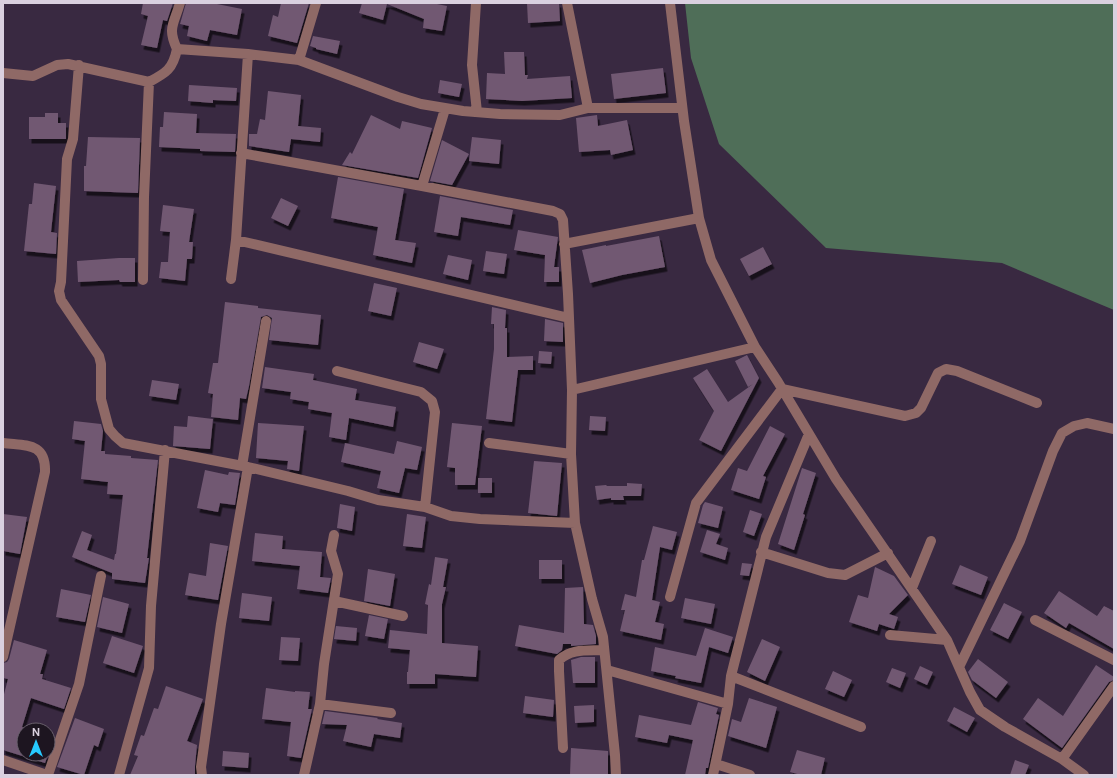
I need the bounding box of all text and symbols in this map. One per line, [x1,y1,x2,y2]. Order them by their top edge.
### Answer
north arrow [16,722,56,762]
text: N [32,725,40,739]

